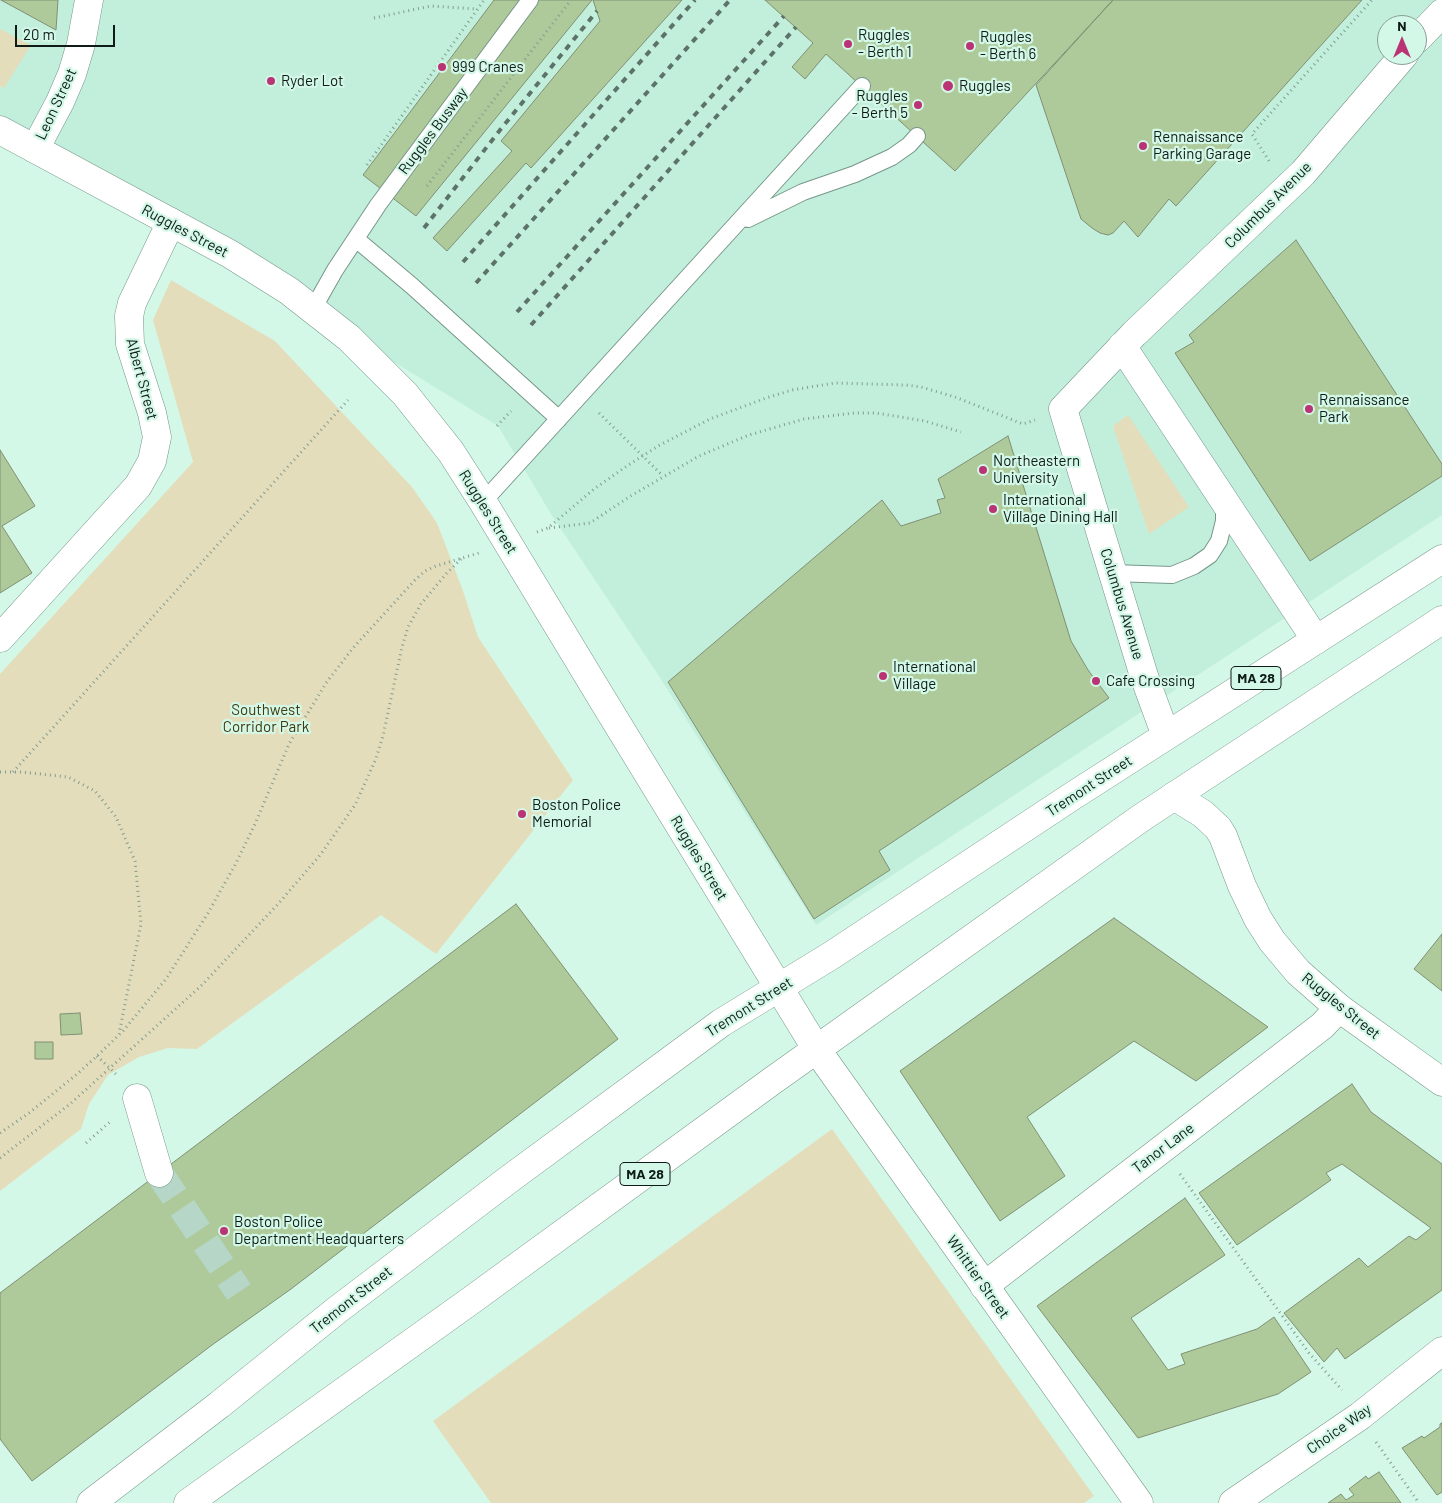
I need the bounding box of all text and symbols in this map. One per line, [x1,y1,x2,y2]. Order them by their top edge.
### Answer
scale bar [18,15,118,47]
north arrow [1377,15,1427,65]
text: N [1397,17,1407,34]
text: 20 m [23,25,55,43]
place label: Ruggles - Berth 1 [858,26,912,61]
place label: Ruggles - Berth 6 [980,28,1036,63]
marker: Ruggles - Berth 1 [842,38,854,50]
marker: Ruggles - Berth 6 [964,40,976,52]
place label: 999 Cranes [452,58,524,76]
marker: 999 Cranes [436,61,448,73]
street label: Leon Street [32,65,80,143]
place label: Ryder Lot [281,72,344,90]
marker: Ryder Lot [265,75,277,87]
place label: Ruggles [959,77,1011,95]
marker: Ruggles [941,79,955,93]
street label: Ruggles Busway [395,84,471,178]
place label: Ruggles - Berth 5 [852,87,908,122]
marker: Ruggles - Berth 5 [912,99,924,111]
place label: Rennaissance Parking Garage [1153,128,1251,163]
marker: Rennaissance Parking Garage [1137,140,1149,152]
street label: Columbus Avenue [1221,158,1315,252]
street label: Ruggles Street [139,201,231,261]
street label: Albert Street [122,336,162,422]
place label: Rennaissance Park [1319,391,1409,426]
marker: Rennaissance Park [1303,403,1315,415]
place label: Northeastern University [993,452,1080,487]
marker: Northeastern University [977,464,989,476]
street label: Ruggles Street [455,467,521,557]
place label: International Village Dining Hall [1003,491,1118,526]
marker: International Village Dining Hall [987,503,999,515]
street label: Columbus Avenue [1097,546,1147,662]
place label: International Village [893,658,976,693]
road number: MA 28 [1231,666,1281,690]
marker: International Village [877,670,889,682]
place label: Cafe Crossing [1106,672,1195,690]
marker: Cafe Crossing [1090,675,1102,687]
park label: Southwest Corridor Park [223,701,309,736]
street label: Tremont Street [1043,751,1135,821]
place label: Boston Police Memorial [532,796,621,831]
marker: Boston Police Memorial [516,808,528,820]
street label: Ruggles Street [667,812,731,904]
street label: Ruggles Street [1298,969,1384,1043]
street label: Tremont Street [702,973,796,1041]
street label: Tanor Lane [1129,1119,1197,1177]
road number: MA 28 [620,1162,670,1186]
place label: Boston Police Department Headquarters [234,1213,404,1248]
marker: Boston Police Department Headquarters [218,1225,230,1237]
street label: Whittier Street [943,1232,1013,1322]
street label: Tremont Street [306,1262,396,1338]
street label: Choice Way [1303,1400,1375,1458]

